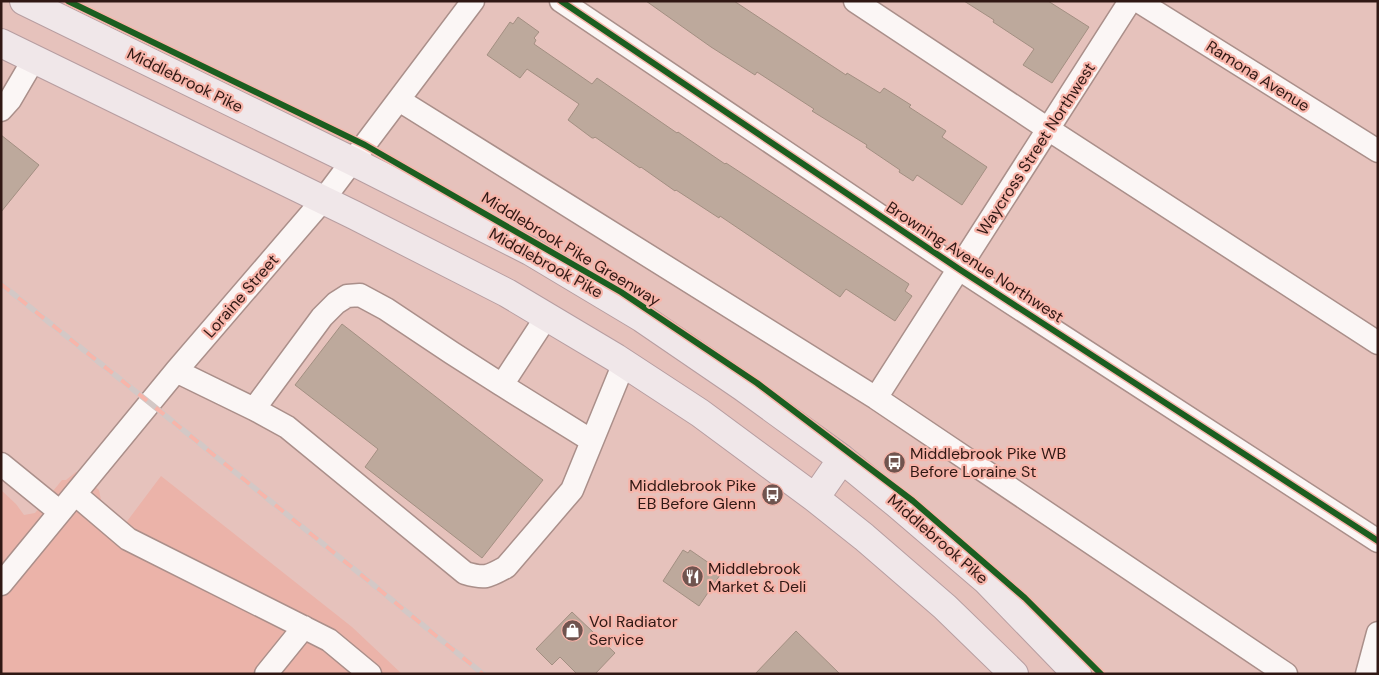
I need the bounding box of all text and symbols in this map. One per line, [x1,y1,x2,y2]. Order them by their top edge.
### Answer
street label: Ramona Avenue [1202,36,1314,116]
street label: Middlebrook Pike [123,43,247,117]
street label: Waycross Street Northwest [972,58,1100,240]
street label: Middlebrook Pike Greenway [478,188,664,310]
street label: Browning Avenue Northwest [882,197,1068,327]
street label: Middlebrook Pike [486,224,606,302]
street label: Loraine Street [199,250,283,342]
place label: Middlebrook Pike WB Before Loraine St [910,443,1066,482]
bus stop icon: Middlebrook Pike WB Before Loraine St [882,450,906,474]
place label: Middlebrook Pike EB Before Glenn [629,475,756,514]
bus stop icon: Middlebrook Pike EB Before Glenn [760,482,784,506]
street label: Middlebrook Pike [883,490,993,588]
place label: Middlebrook Market & Deli [708,558,806,597]
restaurant icon: Middlebrook Market & Deli [680,565,704,589]
place label: Vol Radiator Service [589,611,678,650]
shop icon: Vol Radiator Service [561,618,585,642]

